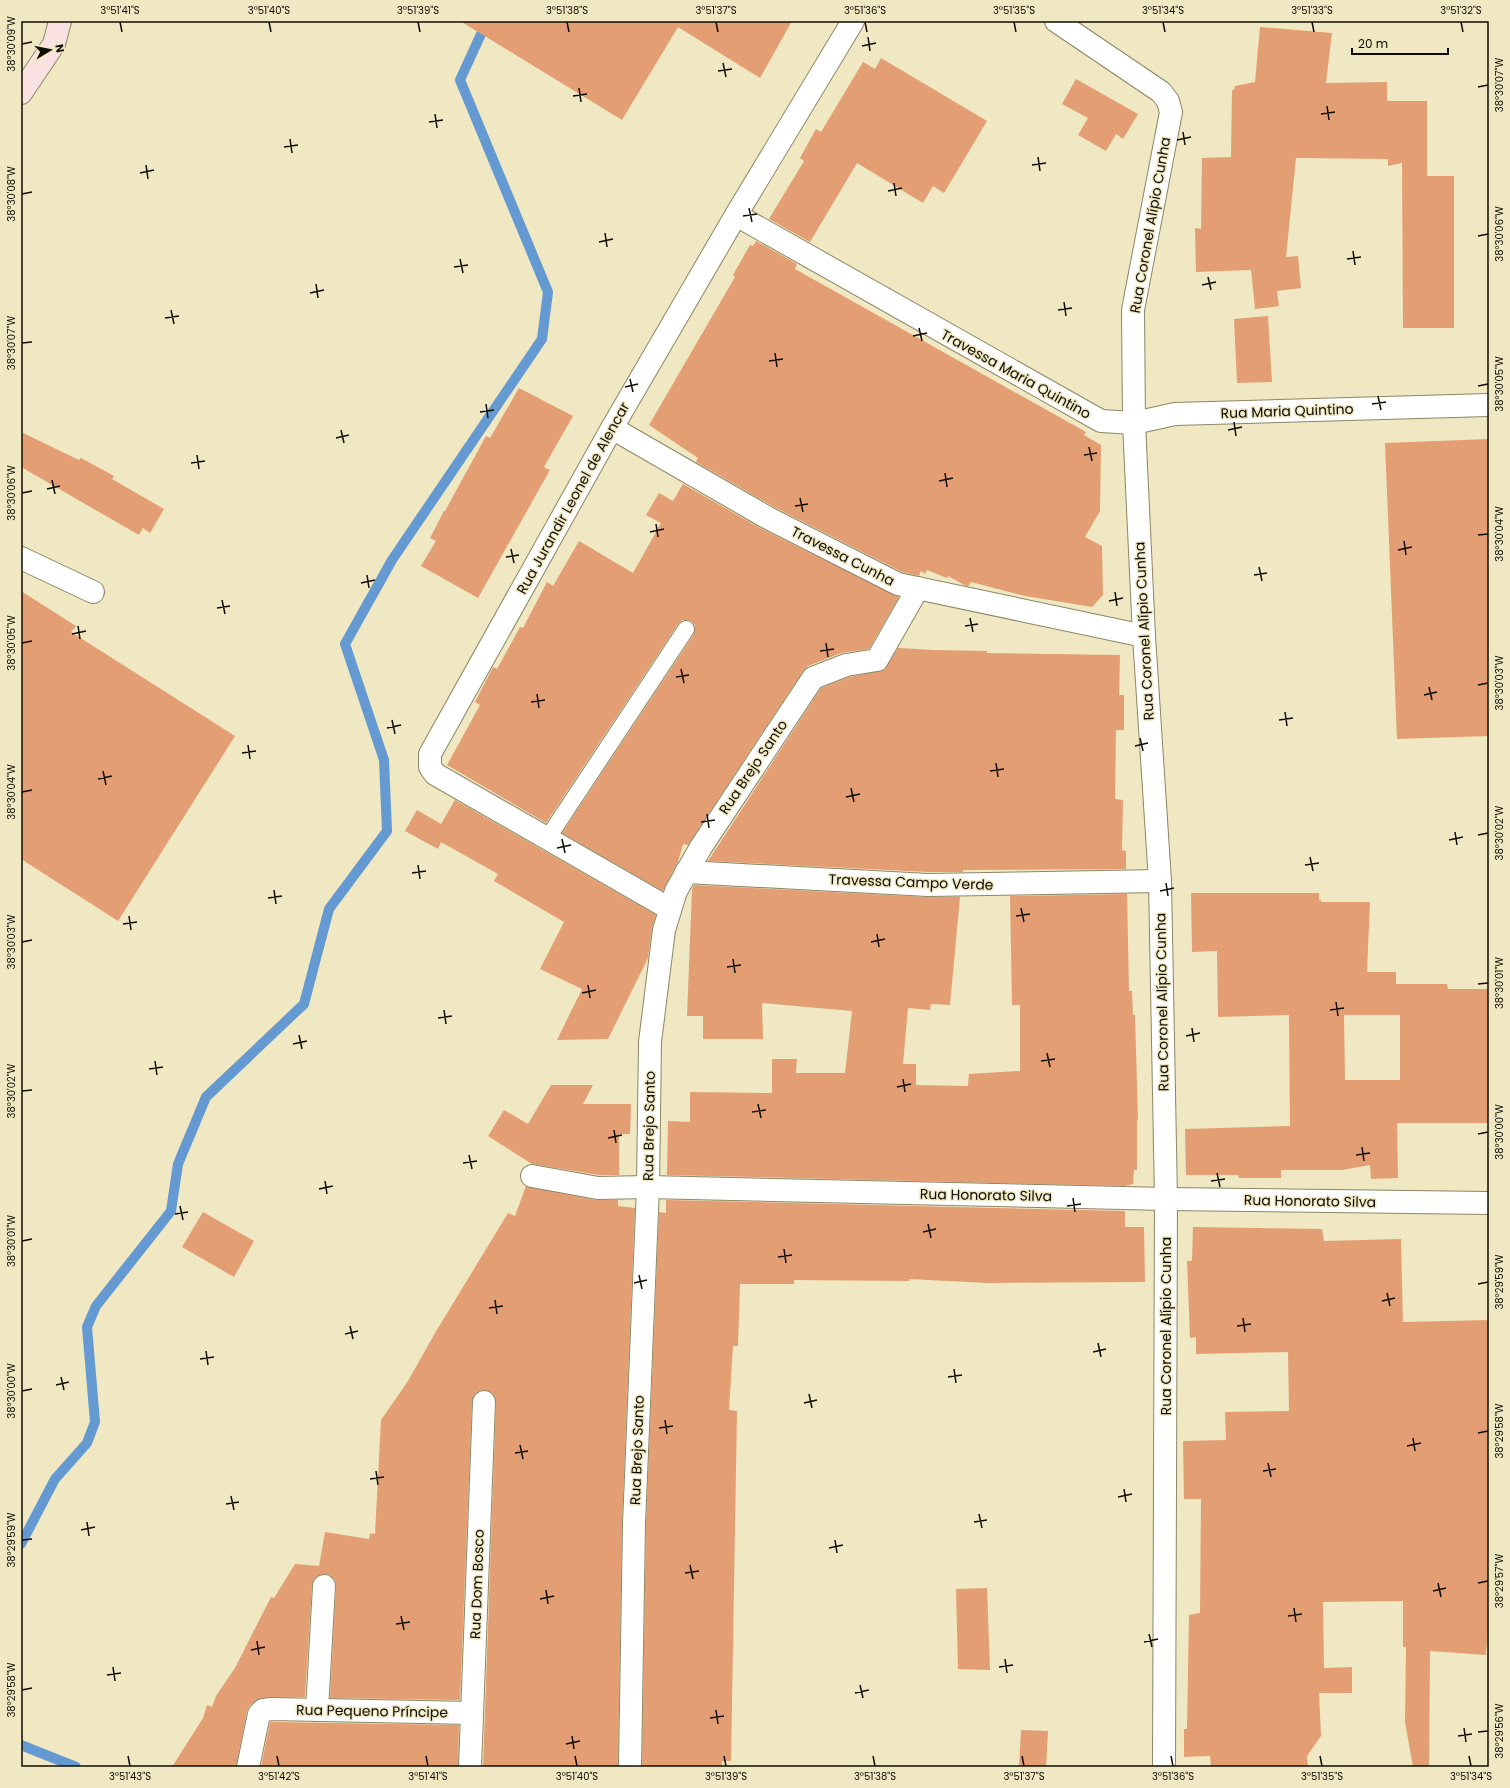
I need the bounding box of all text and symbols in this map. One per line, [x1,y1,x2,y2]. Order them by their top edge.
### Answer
text: 3°51'41"S [100,3,140,18]
text: 3°51'40"S [248,3,290,18]
text: 3°51'39"S [397,3,439,18]
text: 3°51'38"S [546,3,588,18]
text: 3°51'37"S [695,3,737,18]
text: 3°51'36"S [844,3,886,18]
text: 3°51'35"S [993,3,1035,18]
text: 3°51'34"S [1142,3,1184,18]
text: 3°51'33"S [1291,3,1333,18]
text: 3°51'32"S [1440,3,1482,18]
text: 38°30'09"W [4,16,19,72]
north arrow [30,30,70,70]
scale bar [1352,30,1448,56]
text: 20 m [1358,35,1388,52]
text: N [51,43,68,54]
text: 38°30'07"W [1492,58,1507,112]
street label: Rua Coronel Alípio Cunha [1125,135,1175,315]
text: 38°30'08"W [4,166,19,222]
text: 38°30'06"W [1492,206,1507,262]
text: 38°30'07"W [4,316,19,370]
street label: Travessa Maria Quintino [937,324,1095,424]
text: 38°30'05"W [1492,356,1507,412]
street label: Rua Jurandir Leonel de Alencar [512,398,634,598]
street label: Rua Maria Quintino [1220,399,1354,423]
text: 38°30'06"W [4,465,19,521]
text: 38°30'04"W [1492,506,1507,562]
street label: Travessa Cunha [788,521,898,591]
street label: Rua Coronel Alípio Cunha [1129,541,1159,721]
text: 38°30'05"W [4,615,19,671]
text: 38°30'03"W [1492,655,1507,710]
street label: Rua Brejo Santo [714,716,792,818]
text: 38°30'04"W [4,764,19,820]
text: 38°30'02"W [1492,805,1507,860]
street label: Travessa Campo Verde [828,869,994,895]
street label: Rua Coronel Alípio Cunha [1150,913,1174,1091]
text: 38°30'03"W [4,914,19,969]
text: 38°30'01"W [1492,957,1507,1009]
text: 38°30'02"W [4,1063,19,1118]
street label: Rua Brejo Santo [638,1071,660,1181]
text: 38°30'00"W [1492,1104,1507,1160]
street label: Rua Honorato Silva [920,1184,1052,1206]
street label: Rua Honorato Silva [1244,1190,1376,1212]
text: 38°30'01"W [4,1215,19,1267]
street label: Rua Coronel Alípio Cunha [1156,1237,1176,1415]
text: 38°29'59"W [1492,1254,1507,1310]
text: 38°30'00"W [4,1363,19,1419]
street label: Rua Brejo Santo [625,1395,649,1505]
text: 38°29'58"W [1492,1403,1507,1459]
text: 38°29'59"W [4,1512,19,1568]
street label: Rua Dom Bosco [465,1529,489,1639]
text: 38°29'57"W [1492,1554,1507,1608]
text: 38°29'58"W [4,1662,19,1718]
street label: Rua Pequeno Príncipe [296,1700,448,1722]
text: 38°29'56"W [1492,1703,1507,1759]
text: 3°51'43"S [109,1769,151,1784]
text: 3°51'42"S [258,1769,300,1784]
text: 3°51'41"S [408,1769,448,1784]
text: 3°51'40"S [556,1769,598,1784]
text: 3°51'39"S [705,1769,747,1784]
text: 3°51'38"S [854,1769,896,1784]
text: 3°51'37"S [1003,1769,1045,1784]
text: 3°51'36"S [1152,1769,1194,1784]
text: 3°51'35"S [1301,1769,1343,1784]
text: 3°51'34"S [1450,1769,1492,1784]

